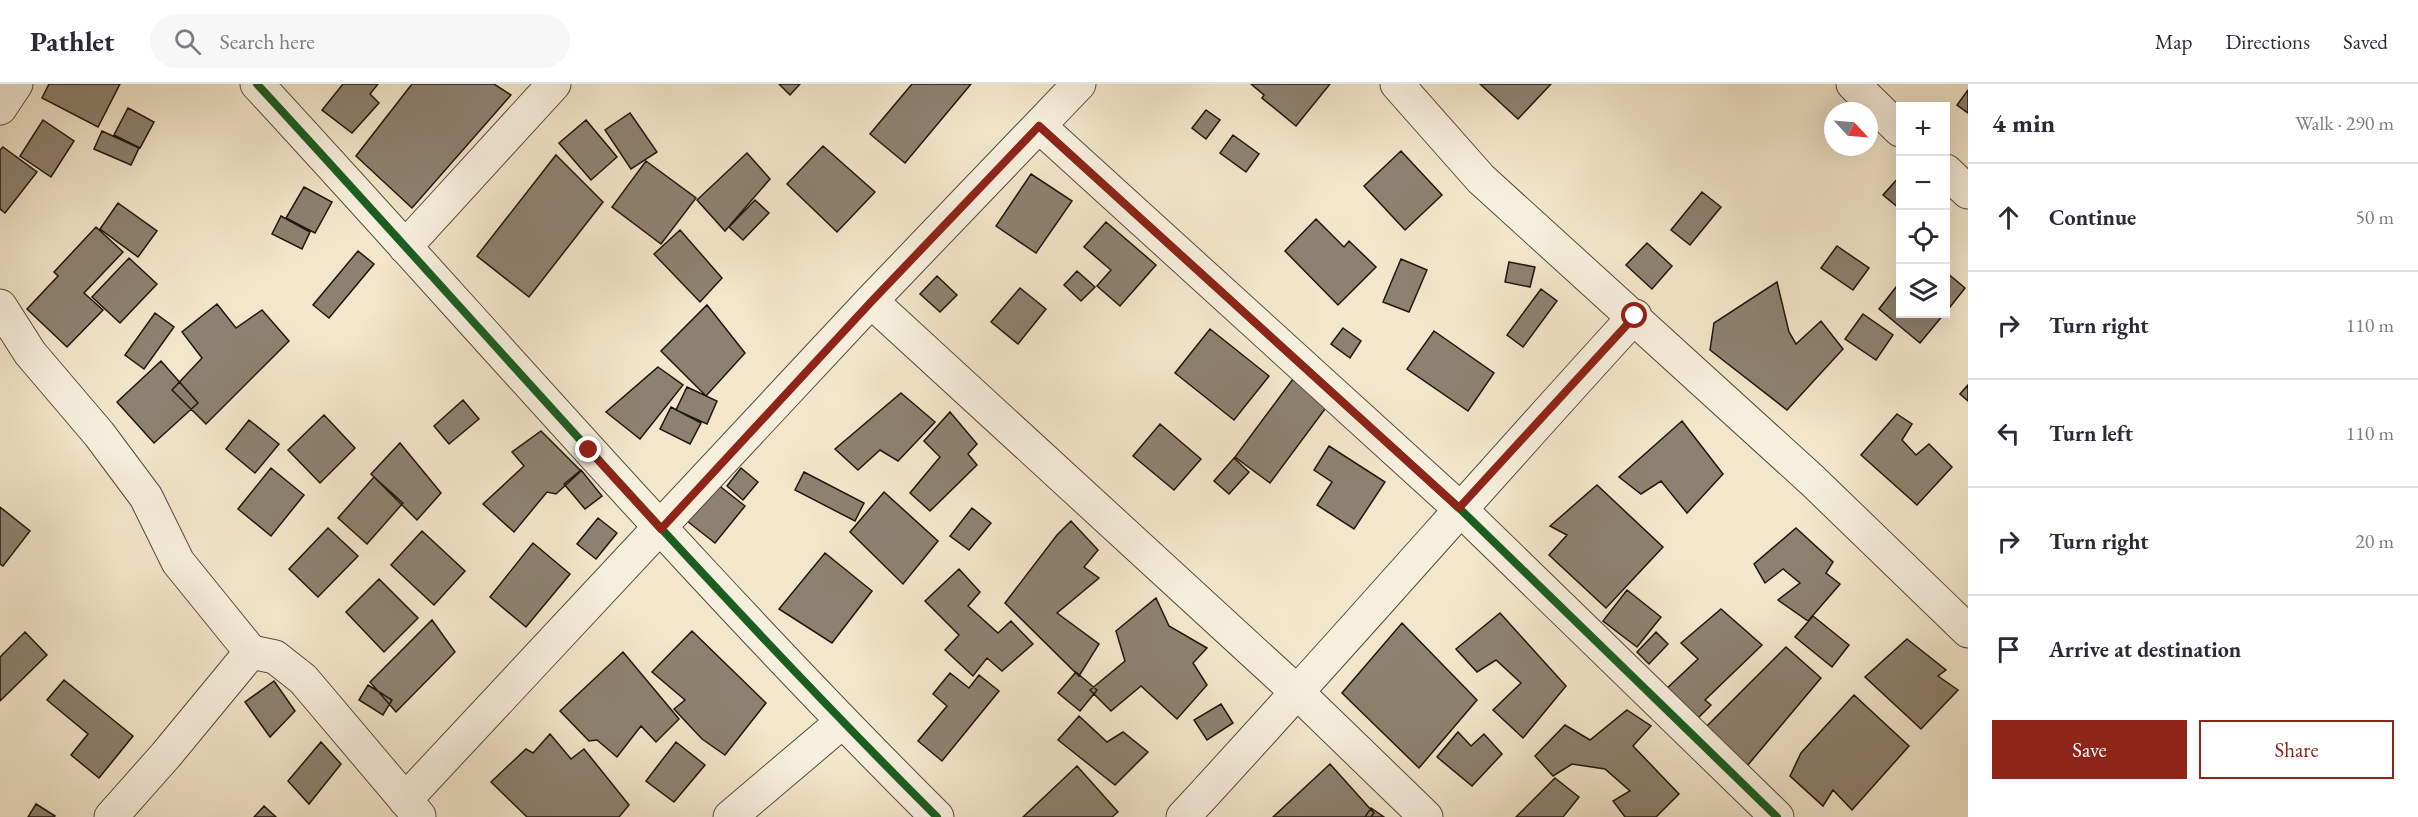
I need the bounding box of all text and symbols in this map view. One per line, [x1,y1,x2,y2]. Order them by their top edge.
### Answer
search box [150,14,570,68]
text: Pathlet [30,23,114,59]
icon: search [171,25,204,58]
text: Search here [219,27,315,56]
text: Map [2155,28,2192,55]
text: Directions [2225,28,2310,55]
text: Saved [2343,28,2388,55]
north arrow [1824,102,1878,156]
map controls [1896,102,1950,318]
button: + [1896,102,1950,156]
text: 4 min [1992,106,2055,140]
text: Walk · 290 m [2295,110,2394,136]
button: − [1896,156,1950,210]
icon: ahead [1992,201,2025,234]
text: Continue [2049,203,2136,232]
text: 50 m [2355,204,2394,230]
button: locate [1896,210,1950,264]
button: layers [1896,264,1950,318]
route start [1621,302,1647,328]
icon: right [1992,309,2025,342]
text: Turn right [2049,311,2148,340]
text: 110 m [2346,312,2394,338]
icon: left [1992,417,2025,450]
text: Turn left [2049,419,2133,448]
text: 110 m [2346,420,2394,446]
route end [575,436,601,462]
icon: right [1992,525,2025,558]
text: Turn right [2049,527,2148,556]
text: 20 m [2355,528,2394,554]
icon: arrive [1992,633,2025,666]
text: Arrive at destination [2049,635,2241,664]
button: Save [1992,720,2187,779]
button: Share [2199,720,2394,779]

